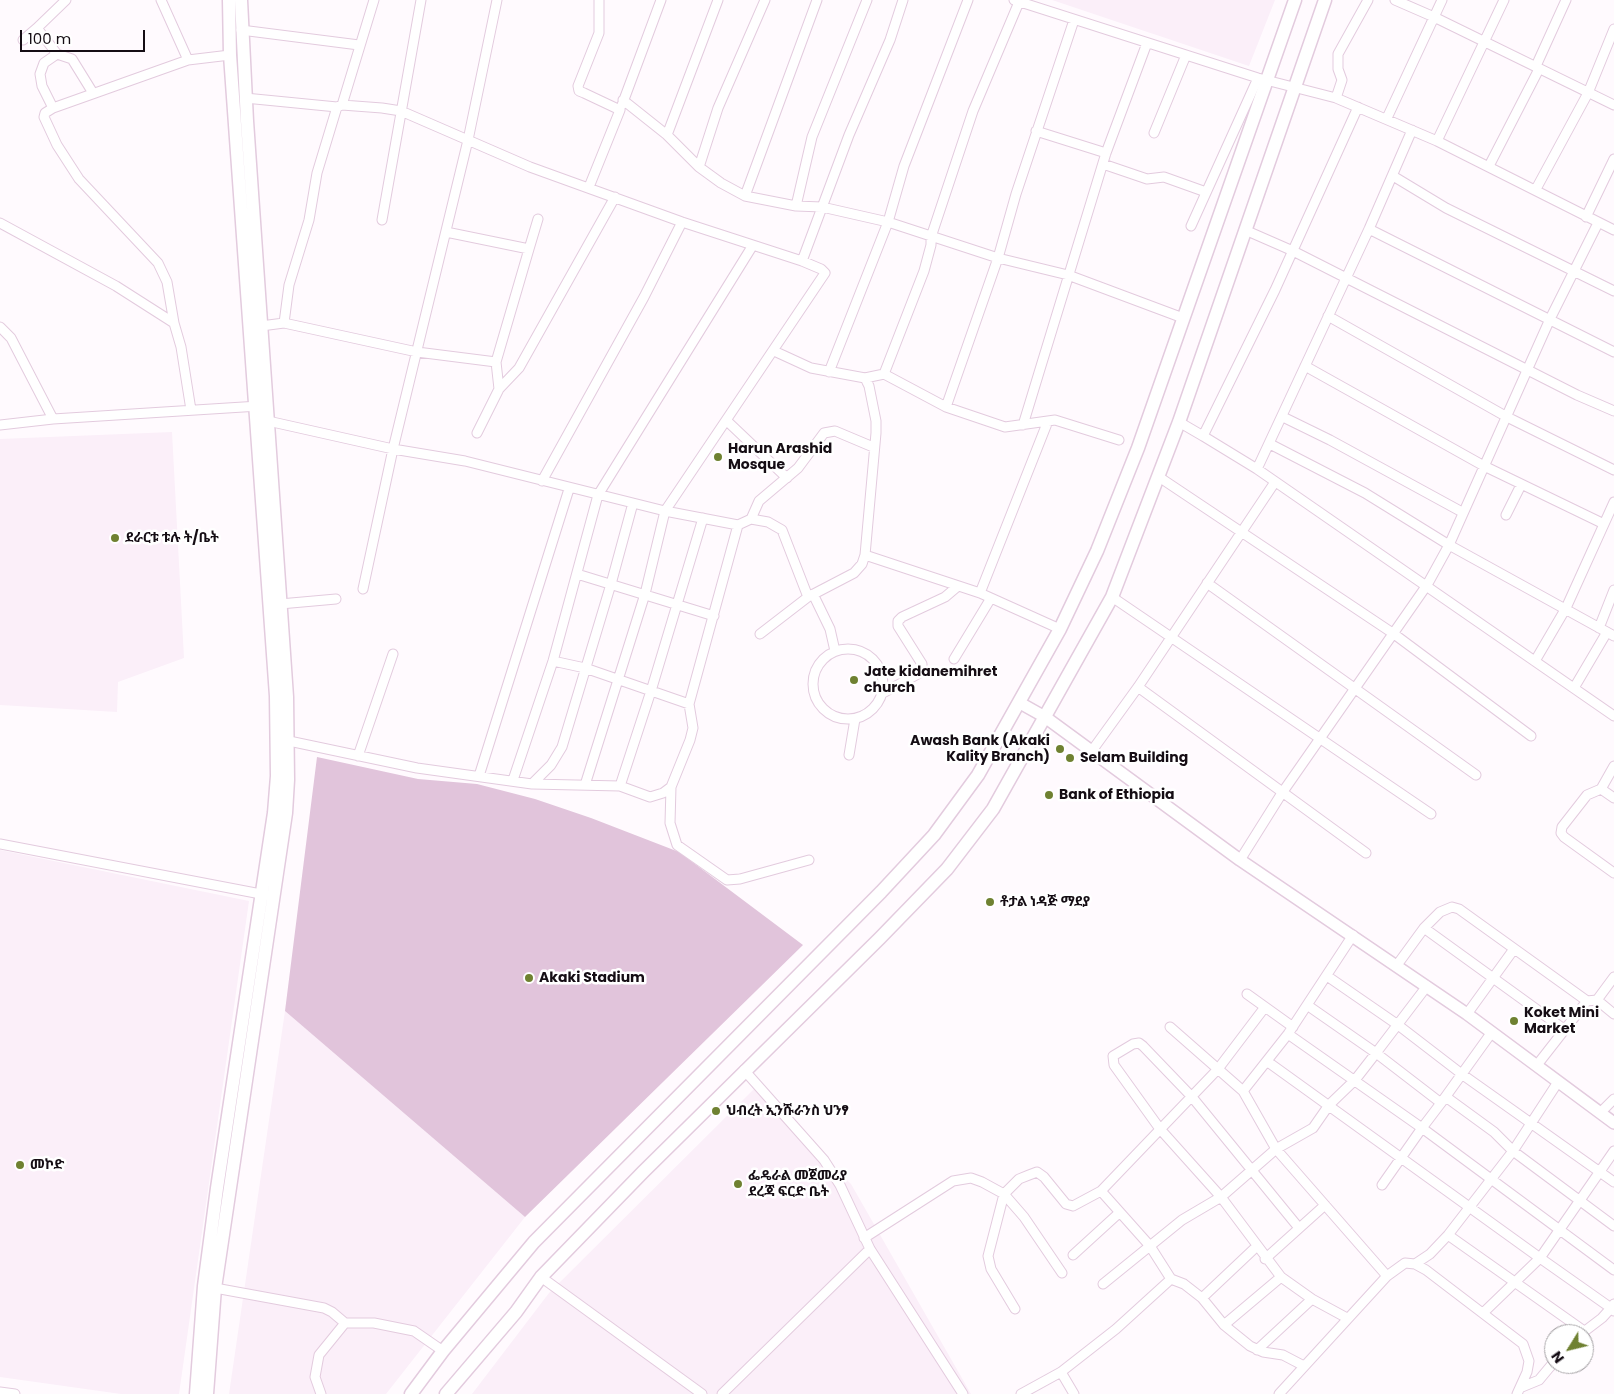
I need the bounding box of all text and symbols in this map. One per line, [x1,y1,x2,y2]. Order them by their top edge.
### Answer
scale bar [22,20,148,52]
text: 100 m [28,28,71,49]
place label: Harun Arashid Mosque [728,441,832,474]
marker: Harun Arashid Mosque [712,451,724,463]
place label: ደራርቱ ቱሉ ት/ቤት [125,530,219,546]
marker: ደራርቱ ቱሉ ት/ቤት [109,532,121,544]
place label: Jate kidanemihret church [864,664,997,696]
marker: Jate kidanemihret church [848,674,860,686]
place label: Awash Bank (Akaki Kality Branch) [910,733,1050,766]
marker: Awash Bank (Akaki Kality Branch) [1054,743,1066,755]
place label: Selam Building [1080,750,1188,766]
marker: Selam Building [1064,752,1076,764]
place label: Bank of Ethiopia [1059,787,1175,803]
marker: Bank of Ethiopia [1043,789,1055,801]
place label: ቶታል ነዳጅ ማደያ [1000,894,1090,910]
marker: ቶታል ነዳጅ ማደያ [984,896,996,908]
place label: Akaki Stadium [539,970,645,986]
marker: Akaki Stadium [523,972,535,984]
place label: Koket Mini Market [1524,1005,1599,1038]
marker: Koket Mini Market [1508,1015,1520,1027]
place label: ህብረት ኢንሹራንስ ህንፃ [726,1103,849,1119]
marker: ህብረት ኢንሹራንስ ህንፃ [710,1105,722,1117]
place label: መኮድ [30,1157,64,1173]
marker: መኮድ [14,1159,26,1171]
place label: ፌዴራል መጀመሪያ ደረጃ ፍርድ ቤት [748,1168,847,1200]
marker: ፌዴራል መጀመሪያ ደረጃ ፍርድ ቤት [732,1178,744,1190]
north arrow [1544,1324,1594,1374]
text: N [1546,1347,1569,1367]

